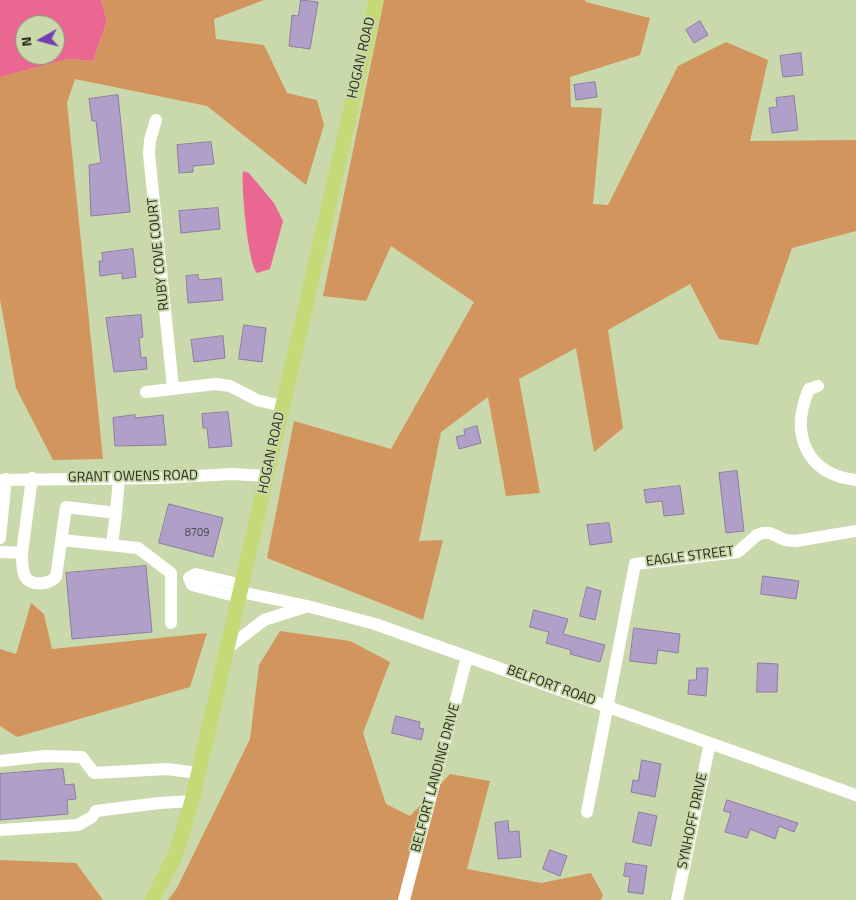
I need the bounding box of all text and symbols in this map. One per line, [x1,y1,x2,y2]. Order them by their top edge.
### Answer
north arrow [15,15,65,65]
street label: HOGAN ROAD [344,16,380,100]
text: N [15,36,37,48]
street label: RUBY COVE COURT [145,197,173,311]
street label: HOGAN ROAD [255,411,289,495]
street label: GRANT OWENS ROAD [68,467,198,487]
house number: 8709 [185,526,209,540]
street label: EAGLE STREET [645,543,735,571]
street label: BELFORT ROAD [504,662,598,710]
street label: BELFORT LANDING DRIVE [408,702,464,854]
street label: SYNHOFF DRIVE [675,771,711,871]

